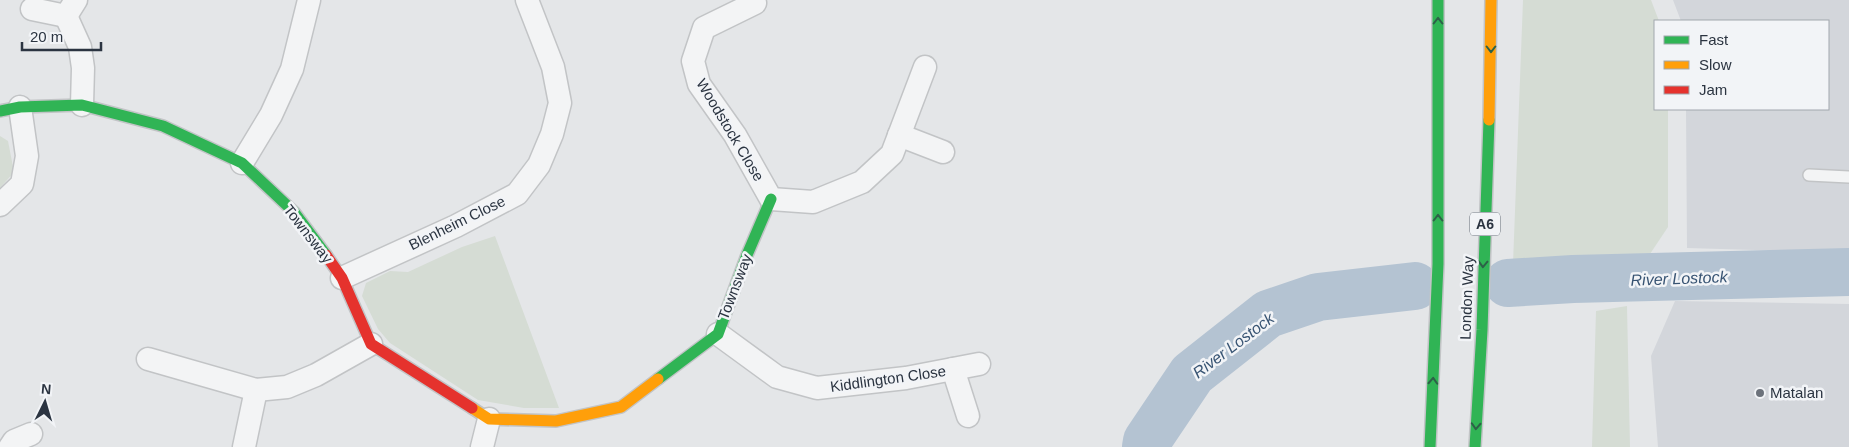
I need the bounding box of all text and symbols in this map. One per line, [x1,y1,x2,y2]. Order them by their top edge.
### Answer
one-way arrow [1433,17,1443,24]
scale bar [22,20,101,52]
legend [1654,20,1829,110]
text: 20 m [30,28,63,45]
text: Fast [1699,31,1729,48]
one-way arrow [1486,45,1496,53]
text: Slow [1699,56,1732,73]
street label: Woodstock Close [693,75,768,184]
text: Jam [1699,81,1727,98]
street label: Blenheim Close [406,192,508,253]
street label: Townsway [280,201,337,267]
road number: A6 [1470,212,1500,235]
one-way arrow [1433,214,1443,222]
street label: Townsway [714,251,755,322]
street label: London Way [1457,255,1476,340]
one-way arrow [1478,260,1488,268]
water label: River Lostock [1630,268,1729,289]
water label: River Lostock [1189,309,1278,381]
street label: Kiddlington Close [829,362,947,395]
north arrow [20,377,70,427]
one-way arrow [1427,377,1438,385]
text: N [40,381,52,397]
place label: Matalan [1770,384,1823,401]
marker: Matalan [1754,387,1766,399]
one-way arrow [1471,422,1482,430]

